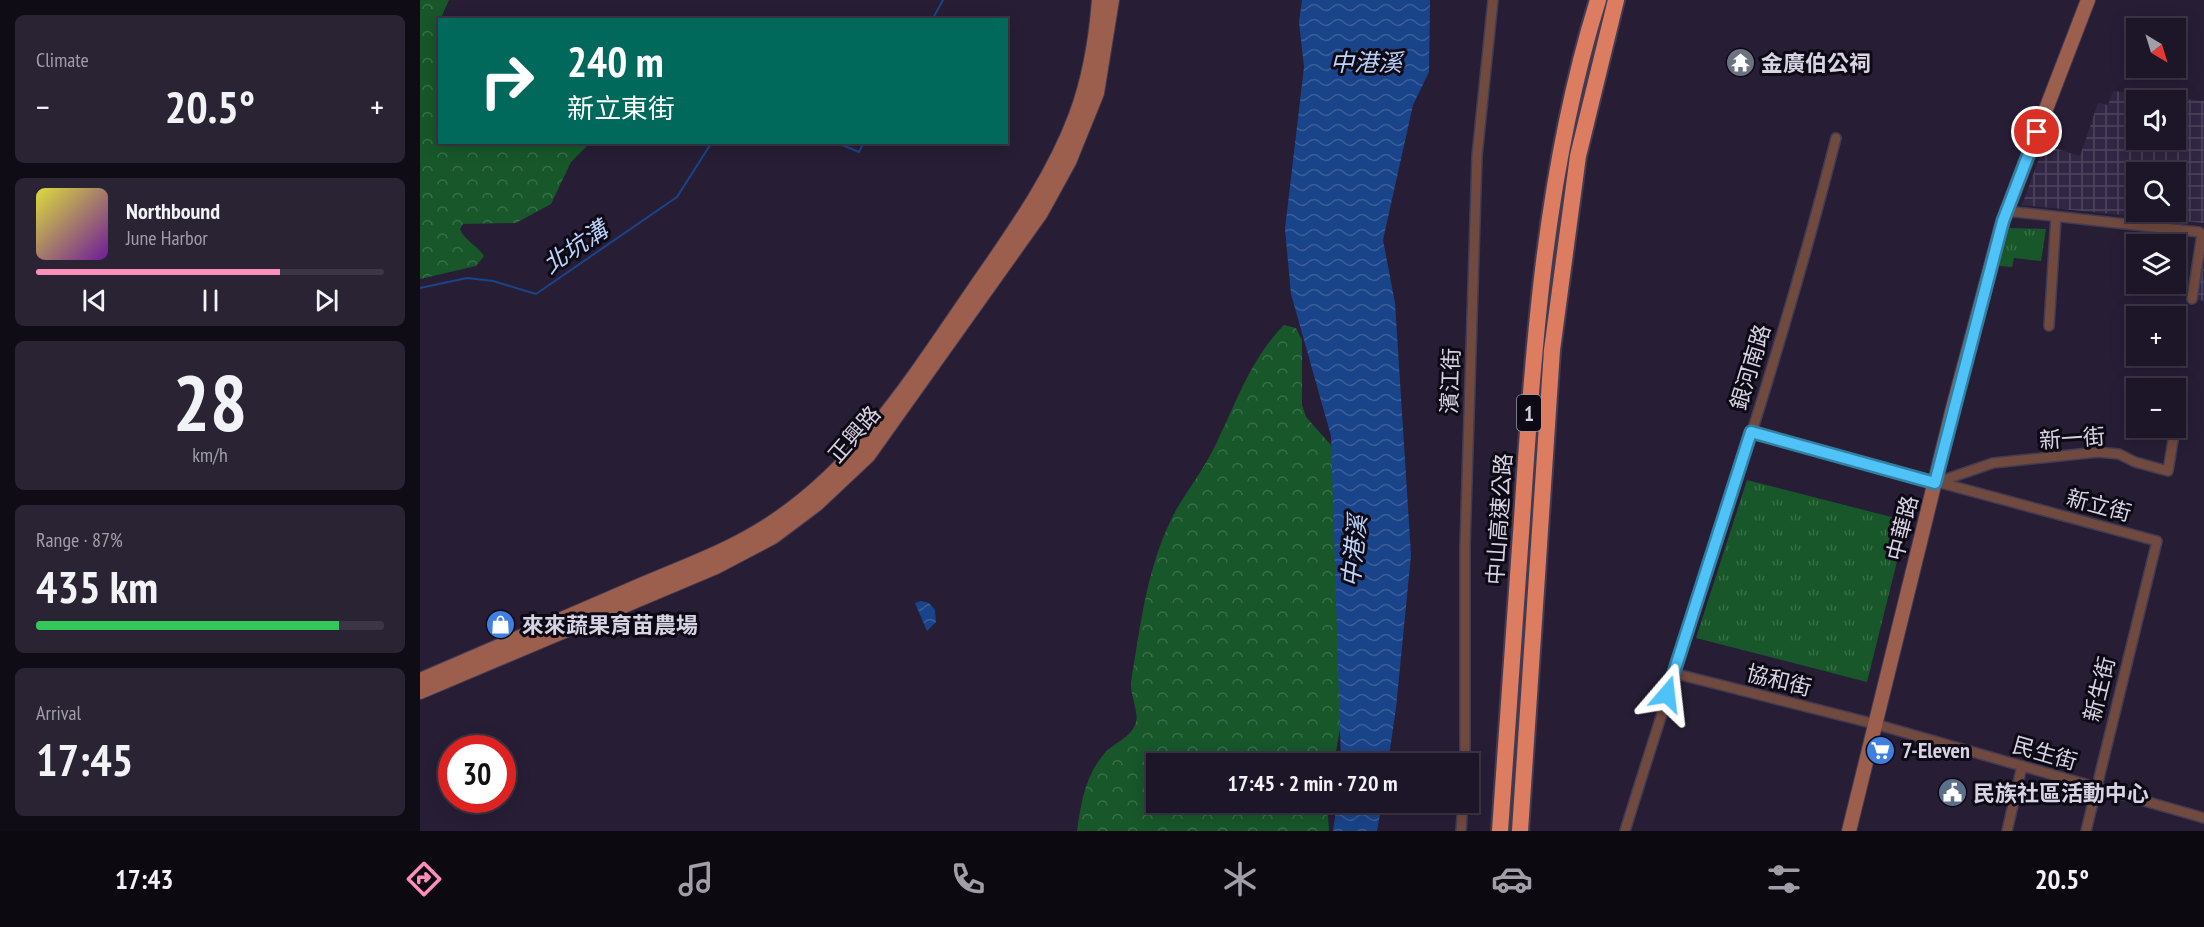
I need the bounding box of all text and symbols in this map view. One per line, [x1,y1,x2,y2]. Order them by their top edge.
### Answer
north arrow [2126,18,2186,78]
map controls [2126,18,2186,438]
text: 240 m [567,34,664,89]
icon: right [468,42,546,120]
text: Climate [36,47,89,73]
water label: 中港溪 [1330,47,1405,78]
temple icon: 金廣伯公祠 [1724,47,1756,79]
place label: 金廣伯公祠 [1761,49,1871,77]
text: 20.5° [165,77,255,135]
text: − [36,85,50,128]
text: + [370,85,384,128]
button: sound [2126,90,2186,150]
text: 新立東街 [567,91,675,125]
pin [2011,106,2062,157]
icon: arrive [2020,115,2053,148]
button: search [2126,162,2186,222]
text: Northbound [126,197,220,225]
water label: 北坑溝 [536,212,616,280]
text: June Harbor [126,225,208,251]
button: layers [2126,234,2186,294]
icon: previous [78,284,111,317]
icon: pause [194,284,227,317]
icon: next [310,284,343,317]
button: + [2126,306,2186,366]
street label: 銀河南路 [1724,321,1776,413]
street label: 濱江街 [1435,348,1465,414]
text: 28 [173,352,247,453]
button: − [2126,378,2186,438]
road number: 1 [1517,395,1541,431]
street label: 正興路 [822,400,886,468]
street label: 新一街 [2038,422,2106,454]
text: km/h [192,442,228,468]
street label: 中山高速公路 [1480,452,1518,586]
street label: 新立街 [2063,483,2135,527]
street label: 中華路 [1880,493,1924,563]
water label: 中港溪 [1335,511,1373,588]
text: Range · 87% [36,527,123,553]
text: 435 km [36,557,158,615]
shop icon: 來來蔬果育苗農場 [485,609,517,641]
place label: 來來蔬果育苗農場 [522,611,698,639]
street label: 新生街 [2077,654,2121,724]
street label: 協和街 [1744,658,1814,702]
position arrow [1635,662,1699,726]
text: Arrival [36,700,81,726]
text: 17:45 [36,730,133,788]
street label: 民生街 [2009,730,2081,776]
supermarket icon: 7-Eleven [1865,734,1897,766]
speed limit sign: 30 [438,735,516,813]
place label: 7-Eleven [1902,736,1970,764]
text: 17:45 · 2 min · 720 m [1227,769,1398,797]
public building icon: 民族社區活動中心 [1936,777,1968,809]
place label: 民族社區活動中心 [1973,779,2149,807]
icon: directions [403,858,445,900]
icon: music [675,858,717,900]
icon: phone [947,858,989,900]
icon: climate [1219,858,1261,900]
icon: car [1491,858,1533,900]
icon: filters [1763,858,1805,900]
text: 17:43 [115,862,173,896]
text: 20.5° [2035,862,2089,896]

